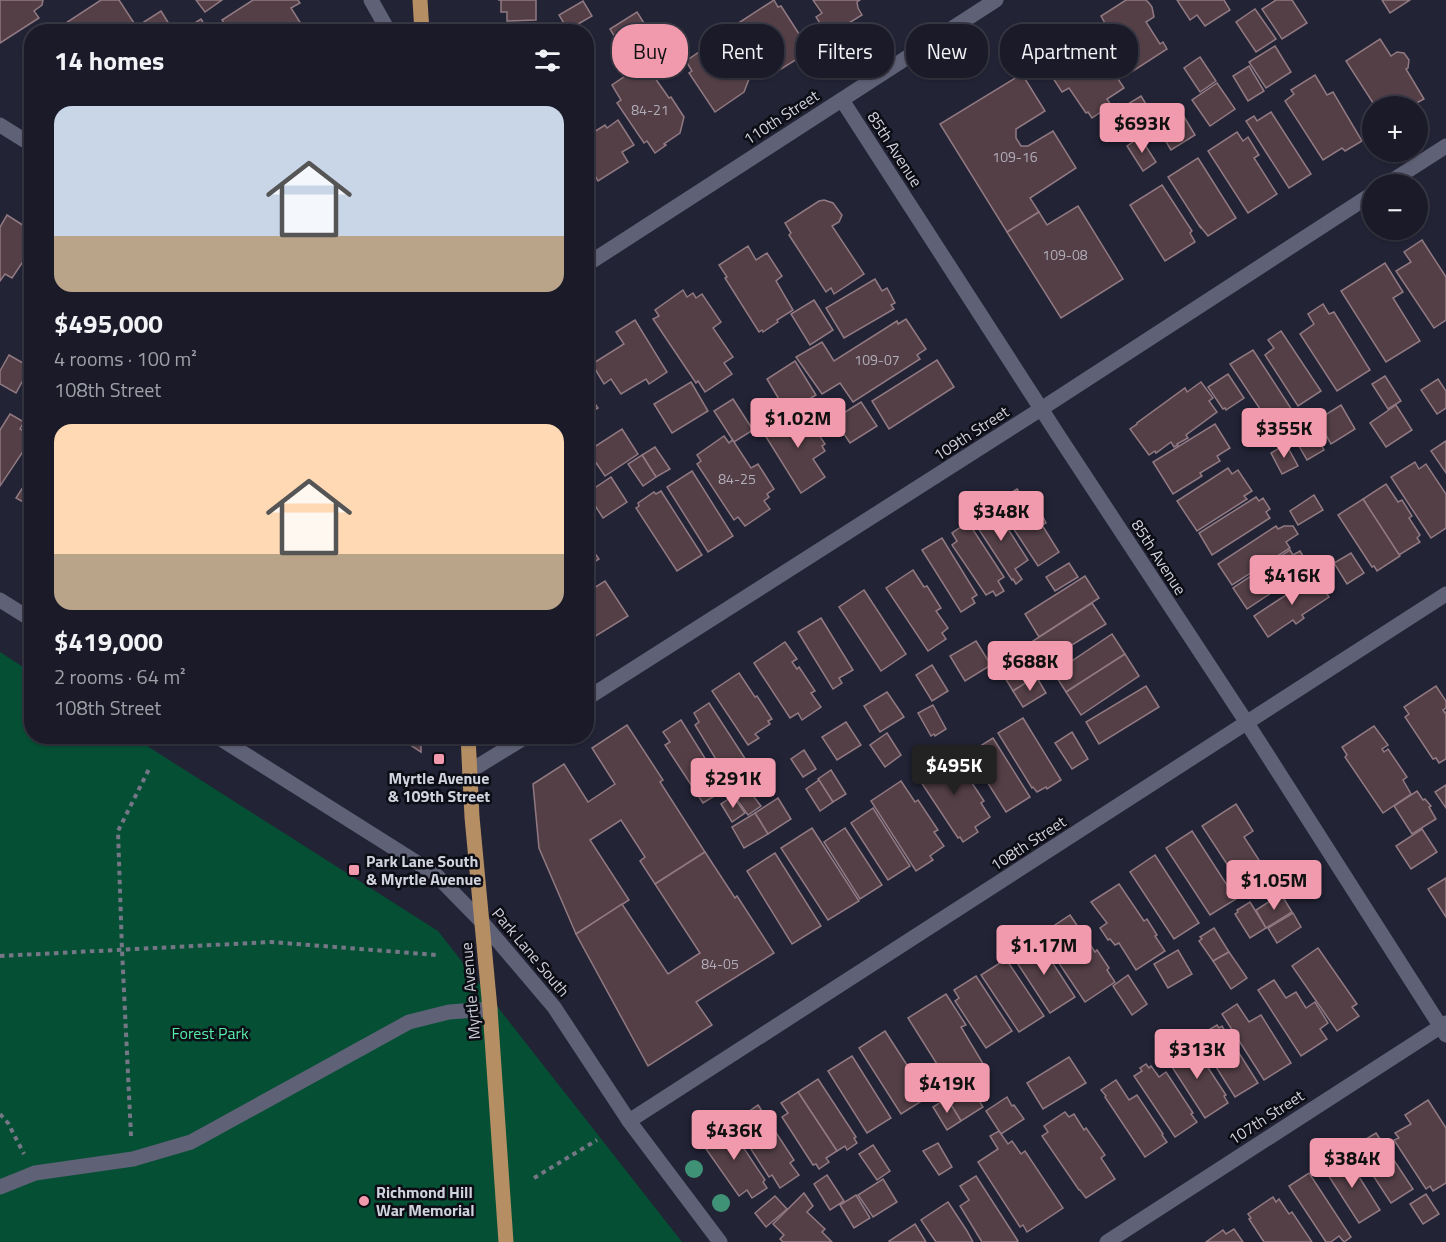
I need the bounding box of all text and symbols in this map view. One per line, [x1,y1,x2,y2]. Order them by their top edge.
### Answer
chip: Buy [612,24,688,78]
chip: Rent [700,24,784,78]
chip: Filters [796,24,894,78]
chip: New [906,24,988,78]
chip: Apartment [1000,24,1138,78]
text: 14 homes [54,41,164,80]
icon: filters [531,44,564,77]
street label: 110th Street [738,83,824,150]
map controls [1362,96,1428,240]
button: + [1362,96,1428,162]
house number: 84-21 [631,99,669,120]
pin: $693K [1100,103,1184,154]
street label: 85th Avenue [862,107,928,191]
text: $693K [1114,107,1170,138]
icon: home [255,145,363,253]
house number: 109-16 [992,146,1038,167]
button: − [1362,174,1428,240]
house number: 109-08 [1042,244,1088,265]
text: $495,000 [54,304,163,343]
text: 4 rooms · 100 m² [54,343,197,374]
house number: 109-07 [854,349,900,370]
text: 108th Street [54,374,161,405]
pin: $1.02M [749,398,847,449]
street label: 109th Street [928,399,1014,466]
text: $1.02M [764,402,832,433]
pin: $355K [1242,408,1326,459]
text: $355K [1256,412,1312,443]
icon: home [255,463,363,571]
house number: 84-25 [718,468,756,489]
pin: $348K [959,491,1043,542]
text: $348K [973,495,1029,526]
street label: 85th Avenue [1126,515,1192,599]
pin: $416K [1250,555,1334,606]
text: $416K [1264,559,1320,590]
text: $419,000 [54,622,163,661]
pin: $688K [988,641,1072,692]
text: $688K [1002,645,1058,676]
text: 2 rooms · 64 m² [54,661,186,692]
text: 108th Street [54,692,161,723]
pin: $495K [912,745,996,796]
text: $495K [926,749,982,780]
marker: Myrtle Avenue & 109th Street [432,752,446,766]
pin: $291K [691,758,775,809]
text: $291K [705,762,761,793]
place label: Myrtle Avenue & 109th Street [388,766,490,808]
street label: 108th Street [985,809,1071,876]
place label: Park Lane South & Myrtle Avenue [366,849,482,891]
pin: $1.05M [1225,860,1323,911]
marker: Park Lane South & Myrtle Avenue [347,863,361,877]
text: $1.05M [1240,864,1308,895]
street label: Park Lane South [487,902,575,1002]
pin: $1.17M [995,925,1093,976]
text: $1.17M [1010,929,1078,960]
street label: Myrtle Avenue [454,941,486,1041]
house number: 84-05 [701,953,739,974]
park label: Forest Park [171,1021,249,1045]
pin: $313K [1155,1029,1239,1080]
text: $313K [1169,1033,1225,1064]
pin: $419K [905,1063,989,1114]
text: $419K [919,1067,975,1098]
street label: 107th Street [1223,1083,1309,1150]
pin: $436K [692,1110,776,1161]
text: $436K [706,1114,762,1145]
pin: $384K [1310,1138,1394,1189]
text: $384K [1324,1142,1380,1173]
place label: Richmond Hill War Memorial [376,1180,475,1222]
marker: Richmond Hill War Memorial [357,1194,371,1208]

